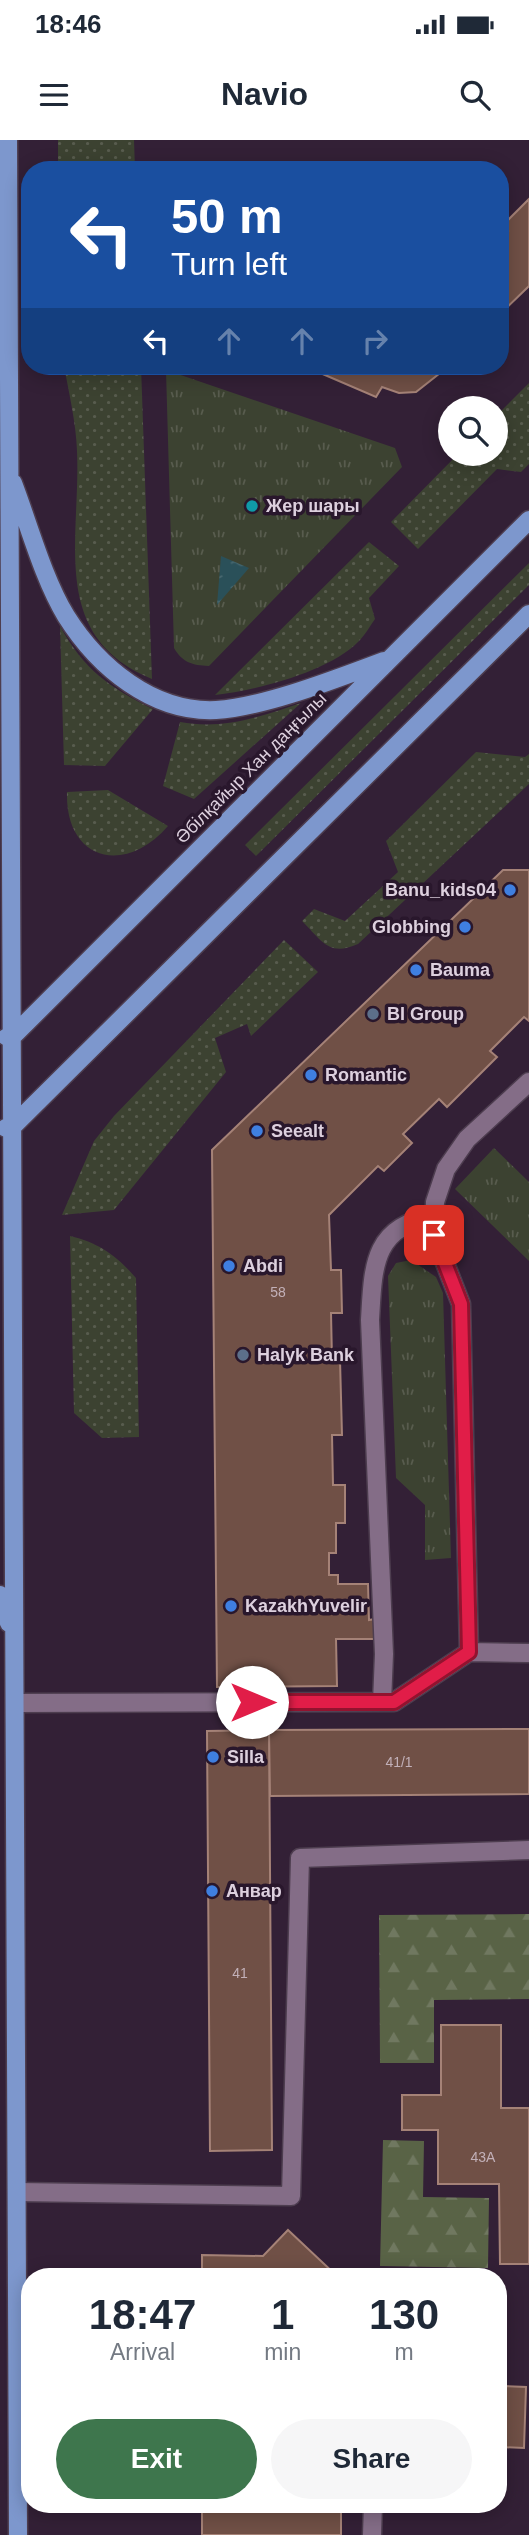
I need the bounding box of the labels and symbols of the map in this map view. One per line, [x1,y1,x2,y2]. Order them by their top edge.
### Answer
place label: Жер шары [265,496,360,516]
marker: Жер шары [244,498,260,514]
street label: Әбілқайыр Хан даңғылы [172,689,330,847]
place label: Banu_kids04 [385,880,496,900]
marker: Banu_kids04 [502,882,518,898]
place label: Globbing [372,917,451,937]
marker: Globbing [457,919,473,935]
place label: Bauma [430,960,491,980]
marker: Bauma [408,962,424,978]
place label: BI Group [387,1004,464,1024]
marker: BI Group [365,1006,381,1022]
place label: Romantic [325,1065,407,1085]
marker: Romantic [303,1067,319,1083]
place label: Seealt [271,1121,324,1141]
marker: Seealt [249,1123,265,1139]
pin [404,1205,464,1265]
place label: Abdi [243,1256,283,1276]
marker: Abdi [221,1258,237,1274]
house number: 58 [270,1284,286,1300]
place label: Halyk Bank [257,1345,355,1365]
marker: Halyk Bank [235,1347,251,1363]
place label: KazakhYuvelir [245,1596,367,1616]
marker: KazakhYuvelir [223,1598,239,1614]
position arrow [215,1665,289,1739]
place label: Silla [227,1747,265,1767]
marker: Silla [205,1749,221,1765]
house number: 41/1 [385,1754,413,1770]
place label: Анвар [226,1881,282,1901]
marker: Анвар [204,1883,220,1899]
house number: 41 [232,1965,248,1981]
house number: 43А [471,2149,496,2165]

